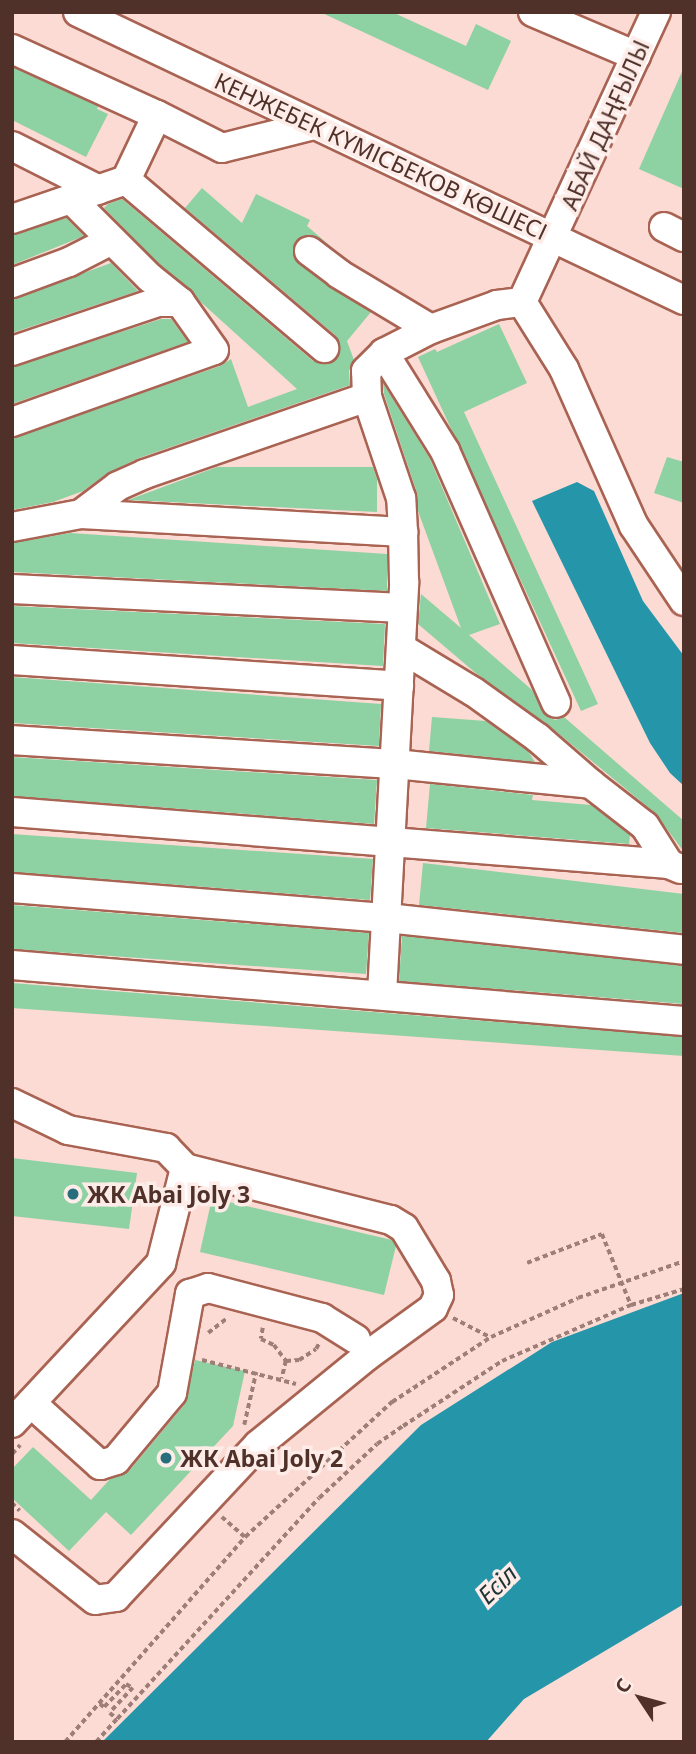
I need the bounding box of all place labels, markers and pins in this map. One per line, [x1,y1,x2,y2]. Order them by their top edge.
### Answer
place label: ЖК Abai Joly 3 [87,1180,250,1208]
marker: ЖК Abai Joly 3 [65,1186,81,1202]
place label: ЖК Abai Joly 2 [180,1444,343,1472]
marker: ЖК Abai Joly 2 [158,1450,174,1466]

